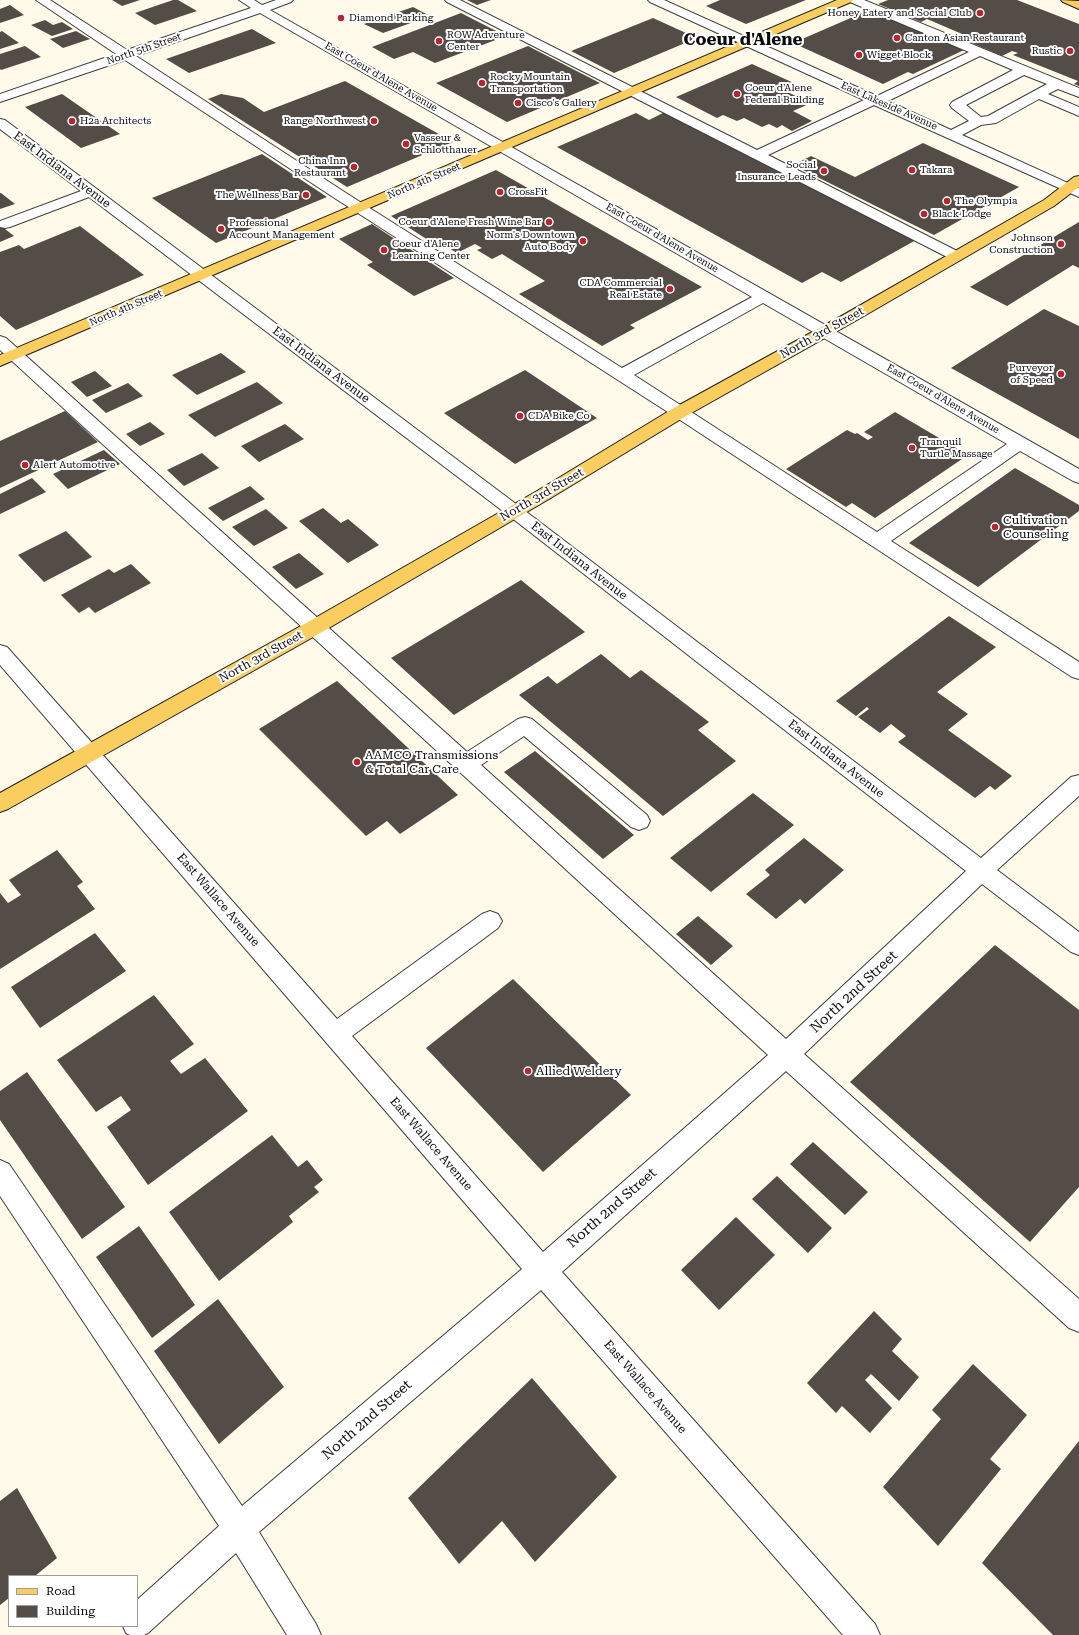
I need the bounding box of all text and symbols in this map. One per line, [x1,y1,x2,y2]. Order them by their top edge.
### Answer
place label: Honey Eatery and Social Club [828,7,972,19]
marker: Honey Eatery and Social Club [975,8,985,18]
place label: Diamond Parking [349,12,433,24]
marker: Diamond Parking [336,13,346,23]
place label: ROW Adventure Center [447,29,525,52]
district label: Coeur d'Alene [683,30,803,50]
street label: North 5th Street [105,31,183,67]
place label: Canton Asian Restaurant [905,32,1024,44]
marker: Canton Asian Restaurant [892,33,902,43]
marker: ROW Adventure Center [434,36,444,46]
street label: East Coeur d'Alene Avenue [322,40,440,114]
place label: Rustic [1032,45,1062,57]
marker: Rustic [1065,46,1075,56]
place label: Wigget Block [867,49,931,61]
marker: Wigget Block [854,50,864,60]
place label: Rocky Mountain Transportation [490,71,570,94]
marker: Rocky Mountain Transportation [477,78,487,88]
street label: East Lakeside Avenue [839,79,939,133]
place label: Coeur d'Alene Federal Building [745,82,824,106]
marker: Coeur d'Alene Federal Building [732,89,742,99]
place label: Cisco's Gallery [526,97,597,109]
marker: Cisco's Gallery [513,98,523,108]
place label: H2a Architects [80,115,151,127]
place label: Range Northwest [283,115,366,127]
marker: H2a Architects [67,116,77,126]
marker: Range Northwest [369,116,379,126]
street label: East Indiana Avenue [11,129,113,211]
place label: Vasseur & Schlotthauer [414,132,477,156]
marker: Vasseur & Schlotthauer [401,139,411,149]
place label: China Inn Restaurant [294,155,346,178]
place label: Social Insurance Leads [737,159,816,182]
street label: North 4th Street [386,160,462,202]
marker: China Inn Restaurant [349,162,359,172]
place label: Takara [920,164,952,176]
marker: Takara [907,165,917,175]
marker: Social Insurance Leads [819,166,829,176]
place label: CrossFit [508,186,548,198]
marker: CrossFit [495,187,505,197]
place label: The Wellness Bar [215,189,298,201]
marker: The Wellness Bar [301,190,311,200]
place label: The Olympia [955,195,1017,207]
marker: The Olympia [942,196,952,206]
street label: East Coeur d'Alene Avenue [603,201,721,275]
place label: Black Lodge [932,208,991,220]
marker: Black Lodge [919,209,929,219]
place label: Coeur d'Alene Fresh Wine Bar [398,216,541,228]
place label: Professional Account Management [229,217,335,240]
marker: Coeur d'Alene Fresh Wine Bar [544,217,554,227]
marker: Professional Account Management [216,224,226,234]
place label: Norm's Downtown Auto Body [486,229,575,252]
place label: Johnson Construction [989,232,1053,256]
marker: Norm's Downtown Auto Body [578,236,588,246]
place label: Coeur d'Alene Learning Center [392,238,470,262]
marker: Johnson Construction [1056,239,1066,249]
marker: Coeur d'Alene Learning Center [379,245,389,255]
place label: CDA Commercial Real Estate [579,277,662,300]
marker: CDA Commercial Real Estate [665,284,675,294]
street label: North 4th Street [88,287,164,329]
street label: North 3rd Street [777,304,867,362]
street label: East Indiana Avenue [270,324,372,406]
street label: East Coeur d'Alene Avenue [884,362,1002,436]
place label: Purveyor of Speed [1009,362,1053,386]
marker: Purveyor of Speed [1056,369,1066,379]
place label: CDA Bike Co [528,410,590,422]
marker: CDA Bike Co [515,411,525,421]
place label: Tranquil Turtle Massage [920,436,993,460]
marker: Tranquil Turtle Massage [907,443,917,453]
place label: Alert Automotive [33,459,115,471]
marker: Alert Automotive [20,460,30,470]
street label: North 3rd Street [498,465,586,525]
place label: Cultivation Counseling [1003,513,1068,541]
street label: East Indiana Avenue [528,519,630,603]
marker: Cultivation Counseling [990,522,1000,532]
street label: North 3rd Street [216,628,306,686]
street label: East Indiana Avenue [785,717,887,801]
place label: AAMCO Transmissions & Total Car Care [365,748,498,776]
marker: AAMCO Transmissions & Total Car Care [352,757,362,767]
street label: East Wallace Avenue [174,850,262,950]
street label: North 2nd Street [807,947,901,1037]
place label: Allied Weldery [536,1064,622,1078]
marker: Allied Weldery [523,1066,533,1076]
street label: East Wallace Avenue [387,1094,475,1194]
street label: North 2nd Street [564,1165,660,1251]
street label: East Wallace Avenue [601,1337,689,1437]
street label: North 2nd Street [319,1377,415,1463]
legend [8,1575,138,1627]
text: Road [46,1584,75,1598]
text: Building [46,1604,95,1618]

